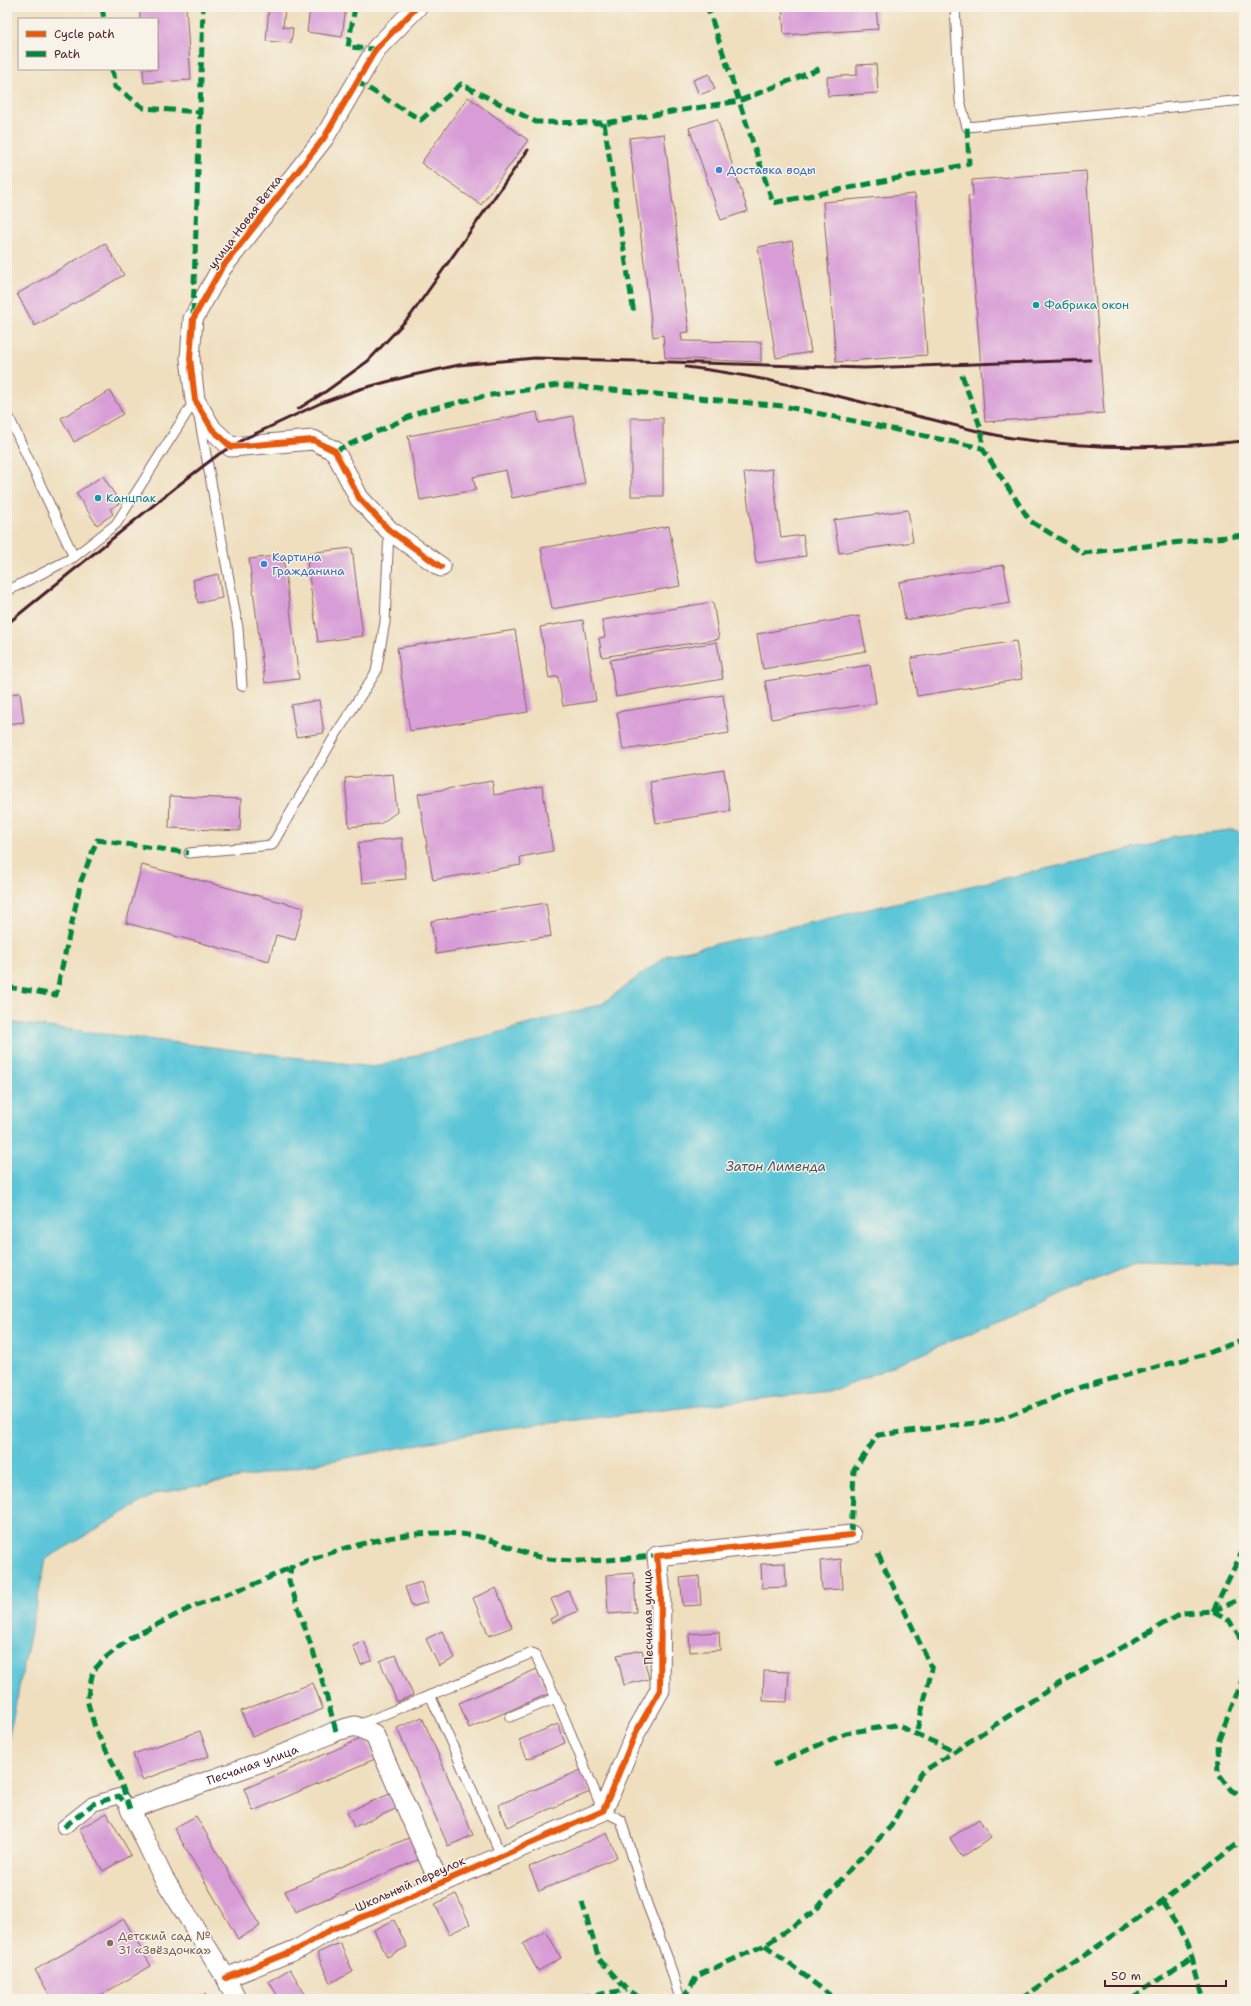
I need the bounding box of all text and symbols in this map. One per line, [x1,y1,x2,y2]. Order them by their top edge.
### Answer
legend [18,18,158,70]
text: Cycle path [54,26,115,42]
text: Path [54,46,80,62]
place label: Доставка воды [727,162,816,178]
marker: Доставка воды [714,165,724,175]
street label: улица Новая Ветка [204,171,286,272]
place label: Фабрика окон [1044,297,1129,313]
marker: Фабрика окон [1031,300,1041,310]
place label: Канцпак [106,490,157,506]
marker: Канцпак [93,493,103,503]
place label: Картина Гражданина [272,549,345,579]
marker: Картина Гражданина [259,559,269,569]
water label: Затон Лименда [726,1158,826,1175]
street label: Песчаная улица [639,1569,657,1665]
street label: Песчаная улица [205,1741,301,1789]
street label: Школьный переулок [352,1852,468,1916]
place label: Детский сад № 31 «Звёздочка» [118,1928,211,1958]
marker: Детский сад № 31 «Звёздочка» [105,1938,115,1948]
scale bar [1105,1962,1226,1988]
text: 50 m [1111,1968,1141,1984]

